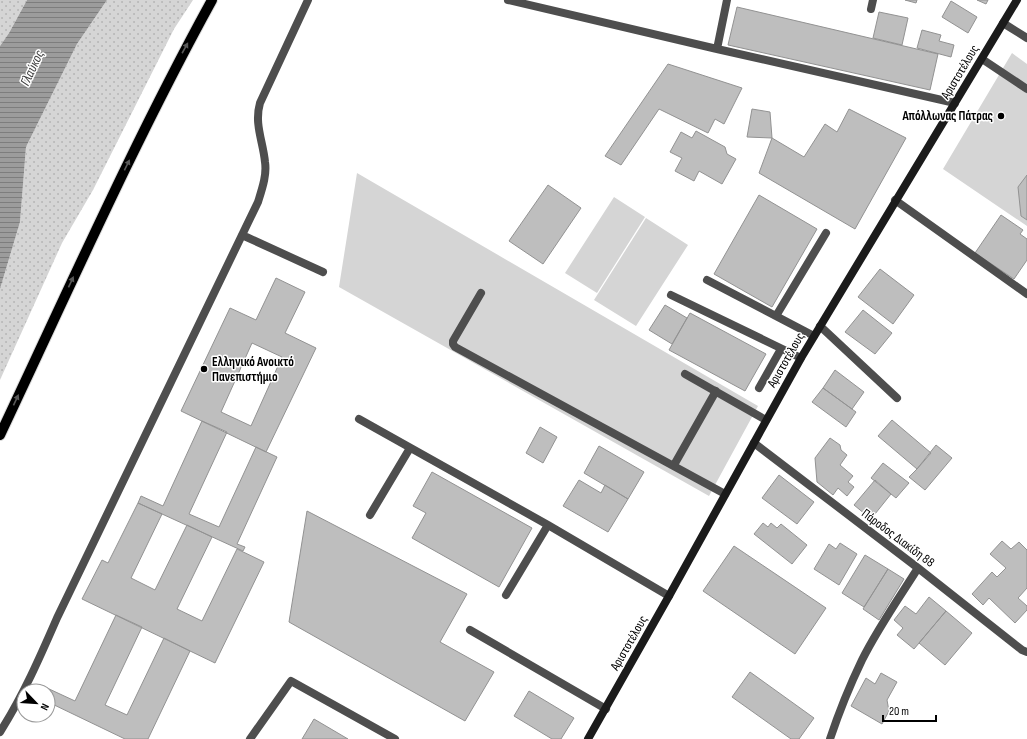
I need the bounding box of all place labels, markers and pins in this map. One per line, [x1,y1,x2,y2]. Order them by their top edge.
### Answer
place label: Απόλλωνας Πάτρας [902,108,993,124]
marker: Απόλλωνας Πάτρας [996,111,1006,121]
place label: Ελληνικό Ανοικτό Πανεπιστήμιο [212,354,294,385]
marker: Ελληνικό Ανοικτό Πανεπιστήμιο [199,364,209,374]

